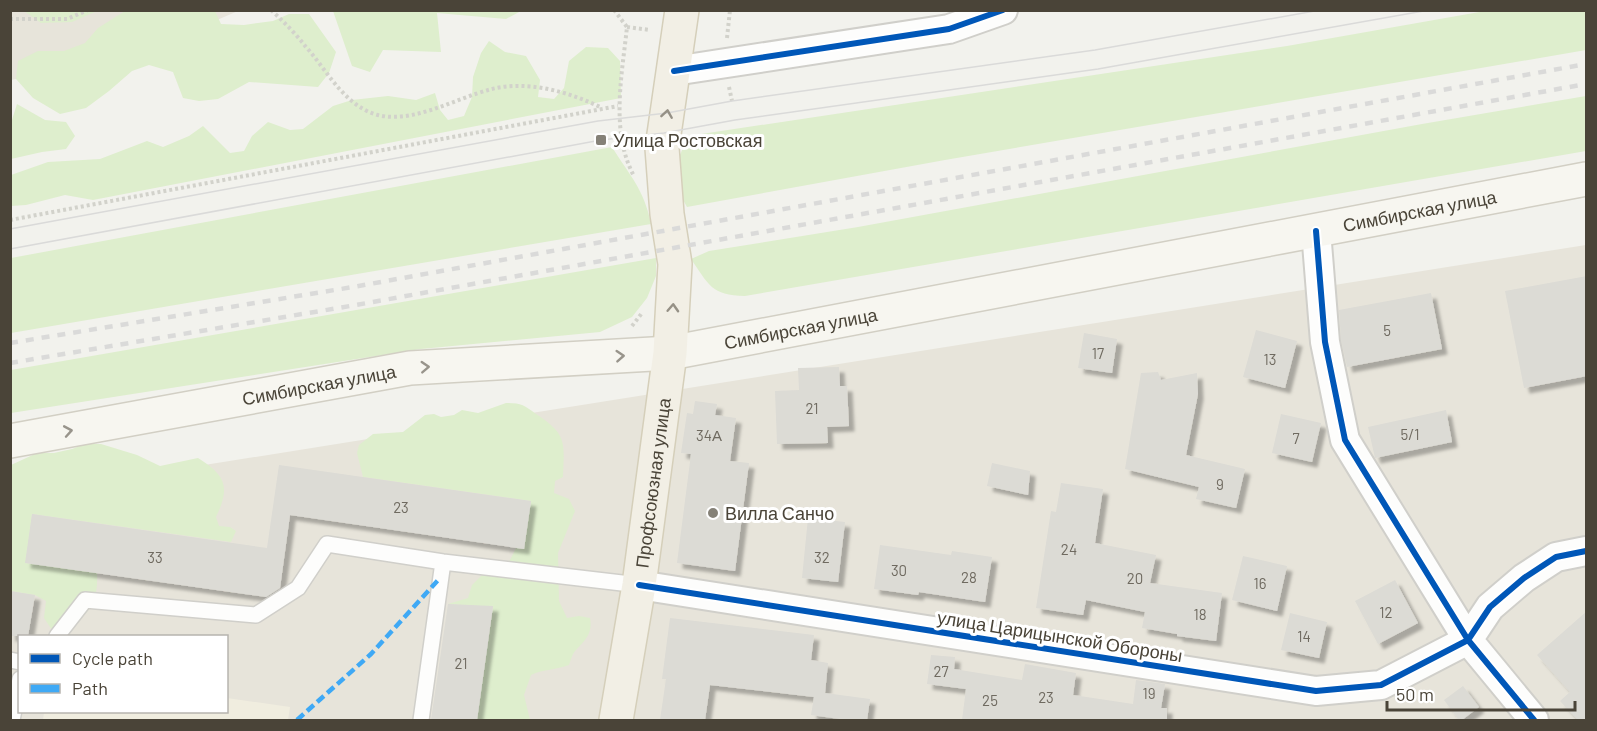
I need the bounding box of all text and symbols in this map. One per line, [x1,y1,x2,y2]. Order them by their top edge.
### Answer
one-way arrow [660,109,673,119]
place label: Улица Ростовская [613,129,762,151]
marker: Улица Ростовская [594,133,608,147]
street label: Симбирская улица [1341,185,1499,236]
street label: Симбирская улица [722,303,880,354]
one-way arrow [666,304,679,313]
house number: 5 [1383,321,1391,339]
house number: 17 [1092,344,1104,362]
one-way arrow [616,349,625,362]
house number: 13 [1264,350,1276,368]
street label: Симбирская улица [240,360,398,409]
one-way arrow [421,361,430,374]
street label: Профсоюзная улица [630,395,675,569]
house number: 21 [805,399,819,417]
one-way arrow [63,425,73,438]
house number: 5/1 [1401,425,1419,443]
house number: 34А [696,426,722,444]
house number: 7 [1292,429,1300,447]
house number: 9 [1216,475,1224,493]
house number: 23 [393,498,409,516]
place label: Вилла Санчо [725,502,834,524]
marker: Вилла Санчо [706,506,720,520]
house number: 24 [1061,540,1077,558]
house number: 33 [147,548,163,566]
house number: 32 [814,548,830,566]
house number: 30 [891,561,907,579]
house number: 28 [961,568,977,586]
house number: 20 [1127,569,1143,587]
house number: 16 [1254,574,1266,592]
house number: 12 [1379,603,1393,621]
house number: 18 [1193,605,1207,623]
street label: улица Царицынской Обороны [936,606,1184,666]
house number: 14 [1297,627,1311,645]
legend [18,635,228,713]
text: Cycle path [72,647,153,669]
house number: 21 [454,654,468,672]
house number: 27 [933,662,949,680]
scale bar [1387,674,1574,712]
text: Path [72,677,108,699]
text: 50 m [1396,683,1434,705]
house number: 19 [1142,684,1156,702]
house number: 23 [1038,688,1054,706]
house number: 25 [982,691,998,709]

